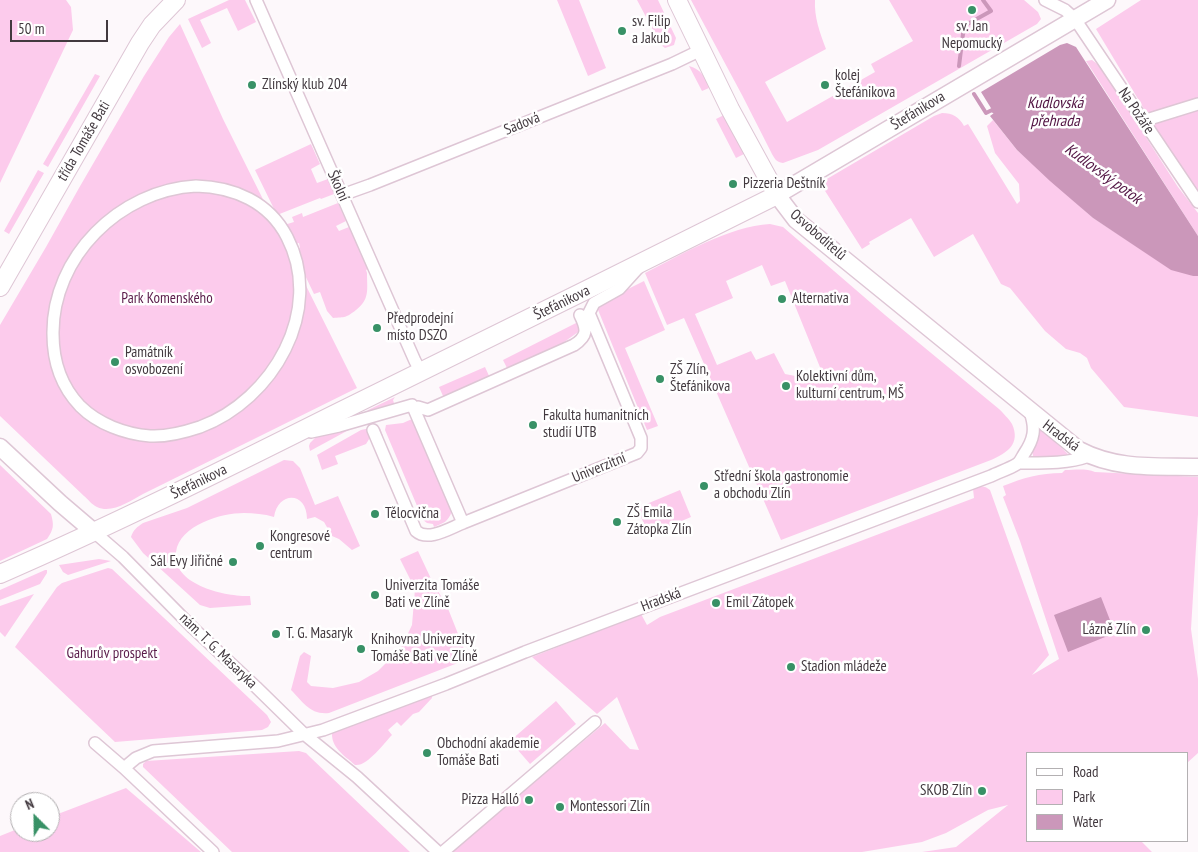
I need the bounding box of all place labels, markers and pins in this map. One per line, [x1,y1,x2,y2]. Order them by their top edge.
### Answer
marker: sv. Jan Nepomucký [966,4,978,16]
place label: sv. Filip a Jakub [632,13,671,48]
place label: sv. Jan Nepomucký [942,18,1002,53]
marker: sv. Filip a Jakub [616,25,628,37]
place label: kolej Štefánikova [835,67,895,102]
place label: Zlínský klub 204 [262,76,347,94]
marker: Zlínský klub 204 [246,79,258,91]
marker: kolej Štefánikova [819,79,831,91]
place label: Pizzeria Deštník [743,175,825,193]
marker: Pizzeria Deštník [727,178,739,190]
place label: Alternativa [792,290,849,308]
marker: Alternativa [776,293,788,305]
place label: Předprodejní místo DSZO [387,310,453,345]
marker: Předprodejní místo DSZO [371,322,383,334]
place label: Památník osvobození [125,344,183,379]
marker: Památník osvobození [109,356,121,368]
place label: ZŠ Zlín, Štefánikova [670,361,730,396]
place label: Kolektivní dům, kulturní centrum, MŠ [796,368,904,403]
marker: ZŠ Zlín, Štefánikova [654,373,666,385]
marker: Kolektivní dům, kulturní centrum, MŠ [780,380,792,392]
place label: Fakulta humanitních studií UTB [543,407,649,442]
marker: Fakulta humanitních studií UTB [527,419,539,431]
place label: Střední škola gastronomie a obchodu Zlín [714,468,849,503]
marker: Střední škola gastronomie a obchodu Zlín [698,480,710,492]
place label: ZŠ Emila Zátopka Zlín [627,504,692,539]
place label: Tělocvična [385,505,439,523]
marker: Tělocvična [369,508,381,520]
marker: ZŠ Emila Zátopka Zlín [611,516,623,528]
place label: Kongresové centrum [270,528,330,563]
marker: Kongresové centrum [254,540,266,552]
place label: Sál Evy Jiřičné [150,553,223,571]
marker: Sál Evy Jiřičné [227,556,239,568]
place label: Univerzita Tomáše Bati ve Zlíně [385,577,479,612]
marker: Univerzita Tomáše Bati ve Zlíně [369,589,381,601]
place label: Emil Zátopek [726,594,794,612]
marker: Emil Zátopek [710,597,722,609]
place label: Lázně Zlín [1082,621,1136,639]
marker: Lázně Zlín [1140,624,1152,636]
place label: T. G. Masaryk [286,625,353,643]
marker: T. G. Masaryk [270,628,282,640]
place label: Knihovna Univerzity Tomáše Bati ve Zlíně [371,631,478,666]
marker: Knihovna Univerzity Tomáše Bati ve Zlíně [355,643,367,655]
place label: Stadion mládeže [801,658,887,676]
marker: Stadion mládeže [785,661,797,673]
place label: Obchodní akademie Tomáše Bati [437,735,539,770]
marker: Obchodní akademie Tomáše Bati [421,747,433,759]
place label: SKOB Zlín [920,782,972,800]
marker: SKOB Zlín [976,785,988,797]
place label: Pizza Halló [461,791,519,809]
marker: Pizza Halló [523,794,535,806]
place label: Montessori Zlín [570,798,650,816]
marker: Montessori Zlín [554,801,566,813]

